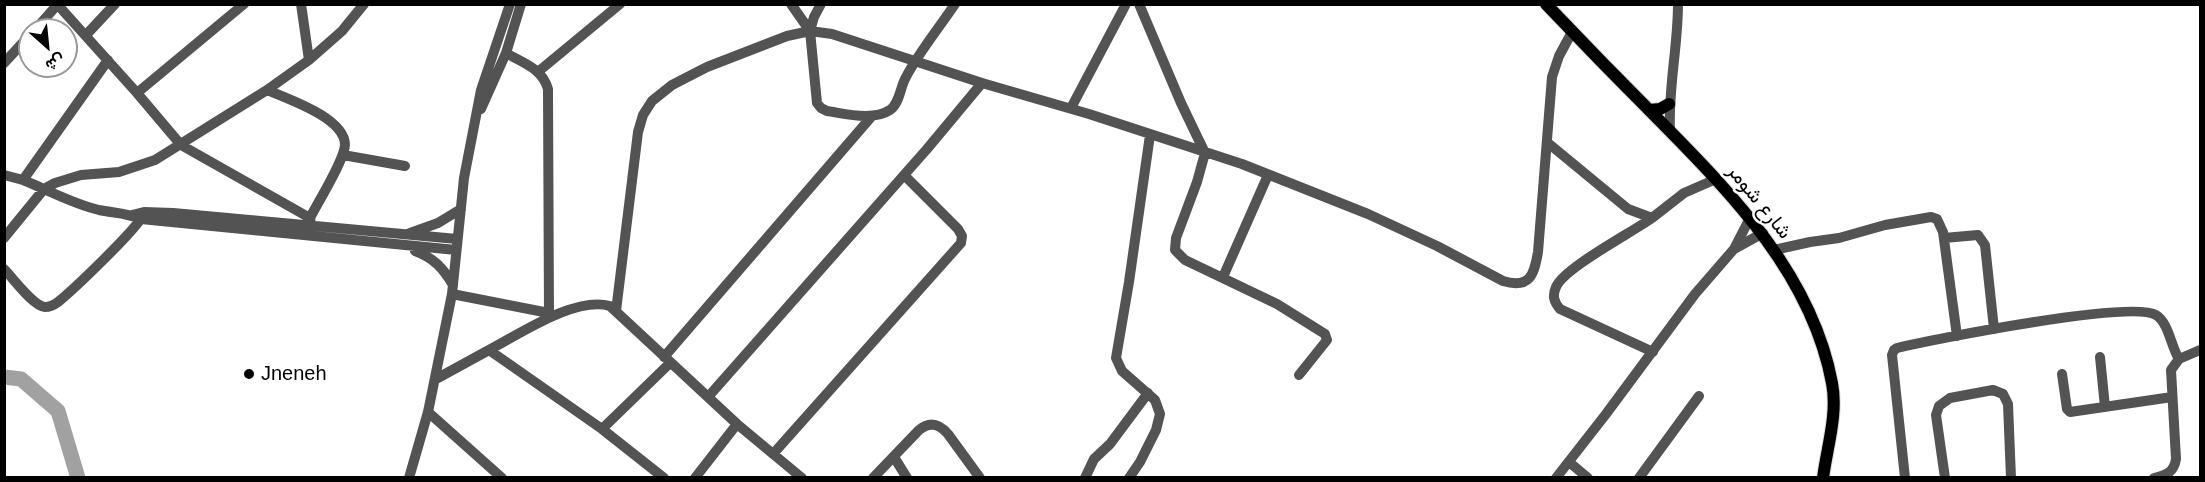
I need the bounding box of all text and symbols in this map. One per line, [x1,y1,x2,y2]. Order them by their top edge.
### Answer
north arrow [18,18,78,78]
text: ش [43,51,68,75]
street label: شارع شومر [1722,160,1796,244]
place label: Jneneh [261,362,327,386]
marker: Jneneh [242,367,256,381]

